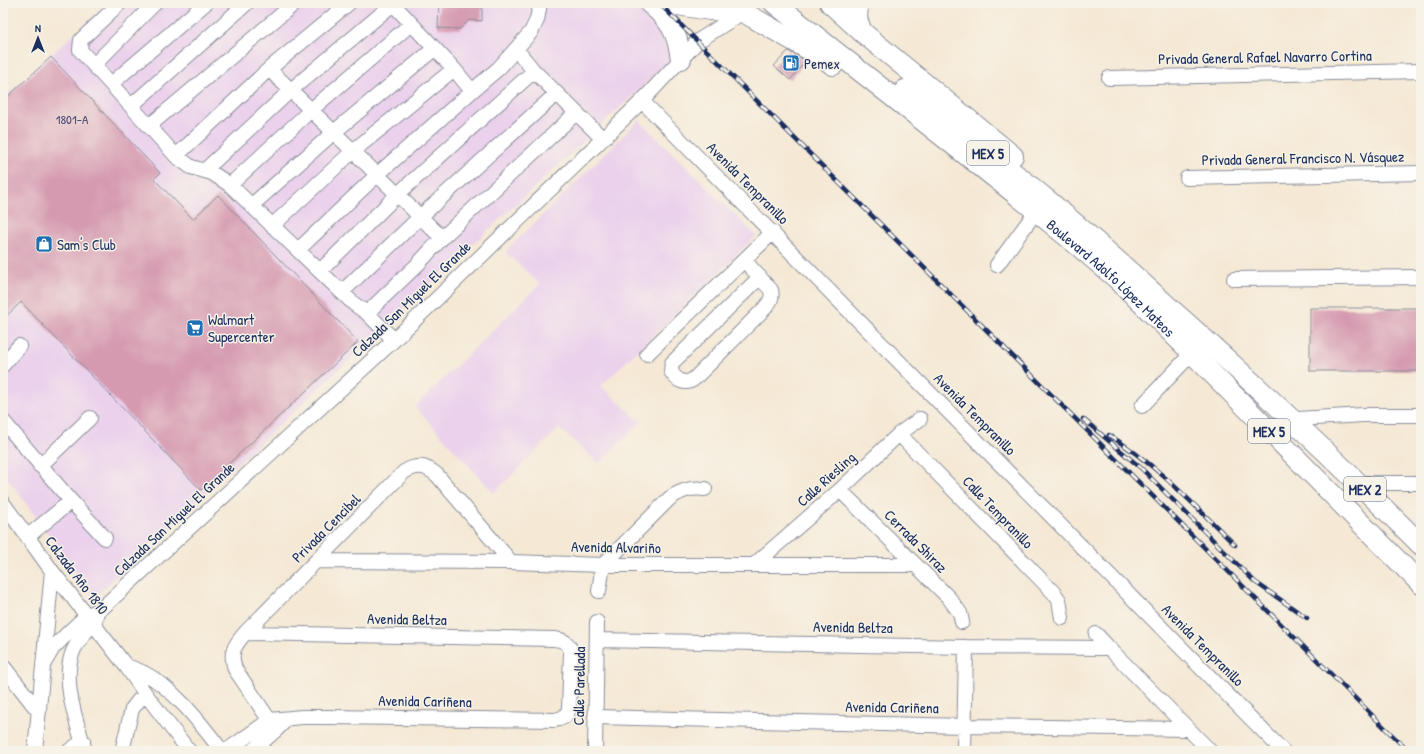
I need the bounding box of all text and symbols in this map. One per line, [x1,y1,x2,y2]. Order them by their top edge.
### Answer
north arrow [18,18,58,58]
text: N [35,21,41,35]
street label: Privada General Rafael Navarro Cortina [1158,45,1372,69]
fuel station icon: Pemex [781,53,801,73]
place label: Pemex [804,53,840,74]
house number: 1801-A [56,110,89,128]
street label: Avenida Tempranillo [702,137,794,229]
road number: MEX 5 [967,141,1009,165]
street label: Privada General Francisco N. Vásquez [1201,146,1405,170]
street label: Boulevard Adolfo López Mateos [1043,214,1180,341]
shop icon: Sam's Club [34,234,54,254]
place label: Sam's Club [57,234,116,255]
street label: Calzada San Miguel El Grande [347,236,475,362]
place label: Walmart Supercenter [208,309,275,347]
supermarket icon: Walmart Supercenter [185,318,205,338]
street label: Avenida Tempranillo [929,368,1021,460]
road number: MEX 5 [1248,419,1290,443]
street label: Calle Riesling [792,447,860,511]
street label: Calzada San Miguel El Grande [109,457,239,581]
street label: Calle Tempranillo [958,471,1038,553]
road number: MEX 2 [1344,477,1386,501]
street label: Privada Cencibel [287,489,365,567]
street label: Cerrada Shiraz [880,505,953,578]
street label: Calzada Año 1810 [41,531,114,619]
street label: Avenida Alvariño [571,536,661,558]
street label: Avenida Tempranillo [1157,599,1249,691]
street label: Avenida Beltza [367,608,447,630]
street label: Avenida Beltza [813,616,893,638]
street label: Calle Parellada [568,646,590,726]
street label: Avenida Cariñena [378,690,472,712]
street label: Avenida Cariñena [845,696,939,718]

